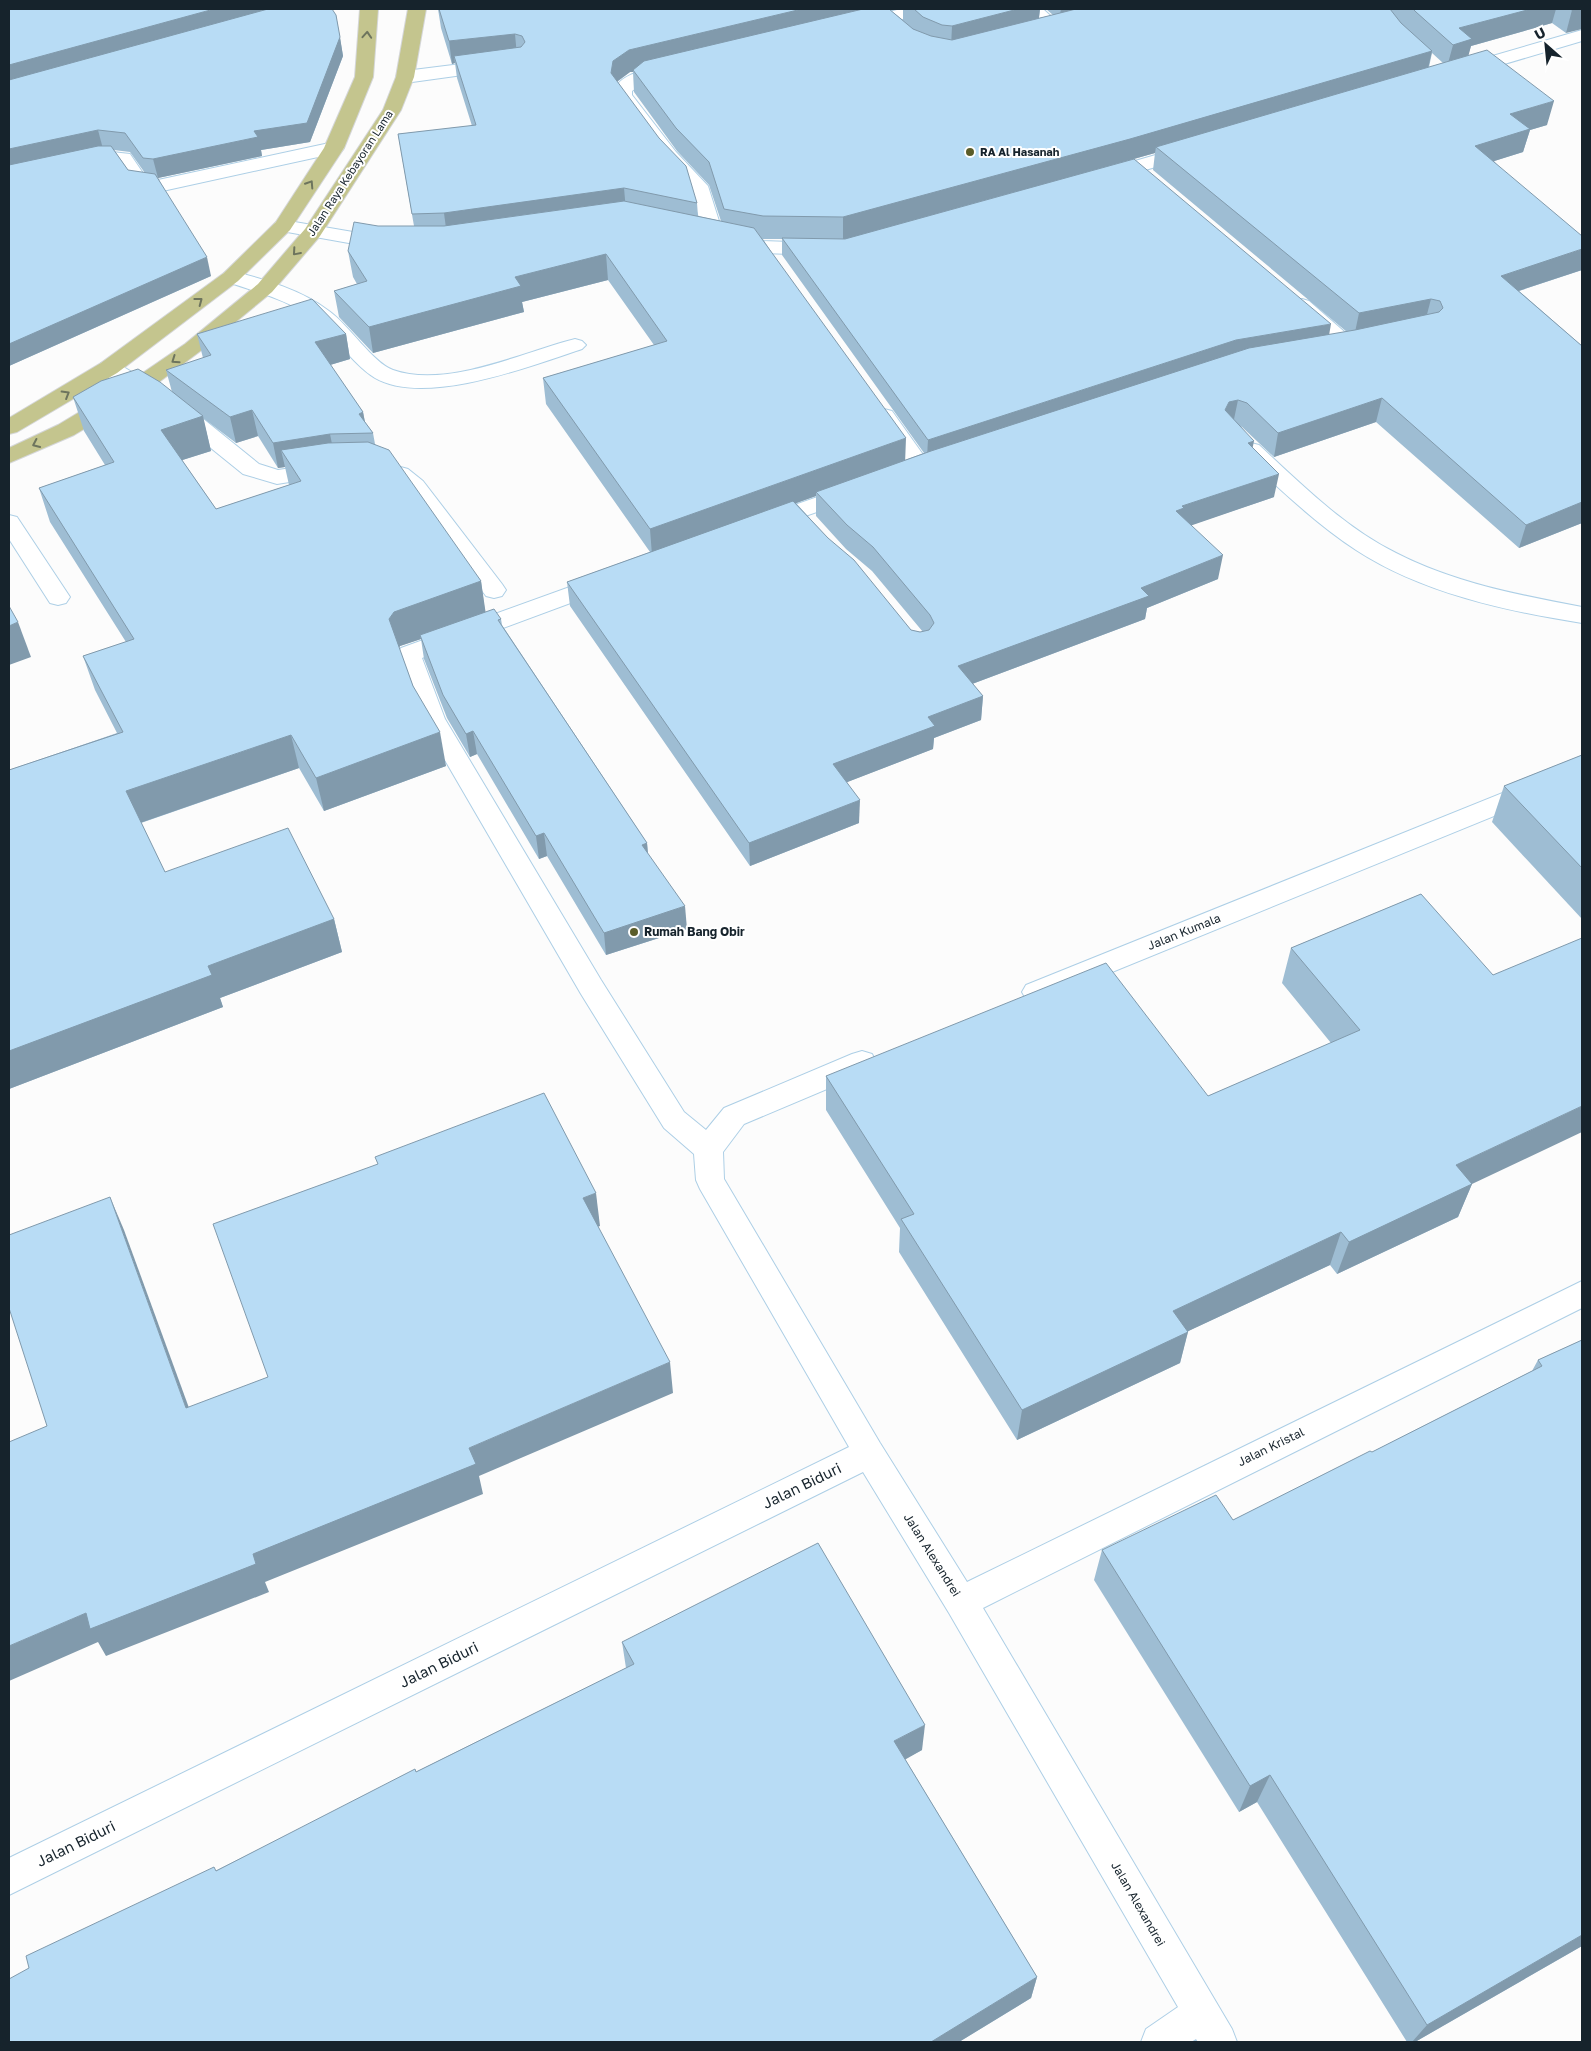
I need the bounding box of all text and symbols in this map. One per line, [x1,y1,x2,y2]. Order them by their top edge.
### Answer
north arrow [1521,20,1571,70]
text: U [1531,23,1548,43]
one-way arrow [361,31,372,39]
street label: Jalan Raya Kebayoran Lama [304,107,395,238]
place label: RA Al Hasanah [980,145,1060,158]
marker: RA Al Hasanah [964,146,976,158]
one-way arrow [304,180,313,190]
one-way arrow [293,246,302,255]
one-way arrow [193,298,203,307]
one-way arrow [172,354,181,363]
one-way arrow [61,391,70,401]
one-way arrow [32,437,41,448]
street label: Jalan Kumala [1145,910,1223,953]
place label: Rumah Bang Obir [644,924,745,939]
marker: Rumah Bang Obir [628,926,640,938]
street label: Jalan Kristal [1235,1424,1307,1469]
street label: Jalan Biduri [759,1458,844,1512]
street label: Jalan Alexandrei [901,1510,964,1599]
street label: Jalan Biduri [396,1637,481,1691]
street label: Jalan Biduri [33,1816,118,1870]
street label: Jalan Alexandrei [1108,1859,1169,1949]

